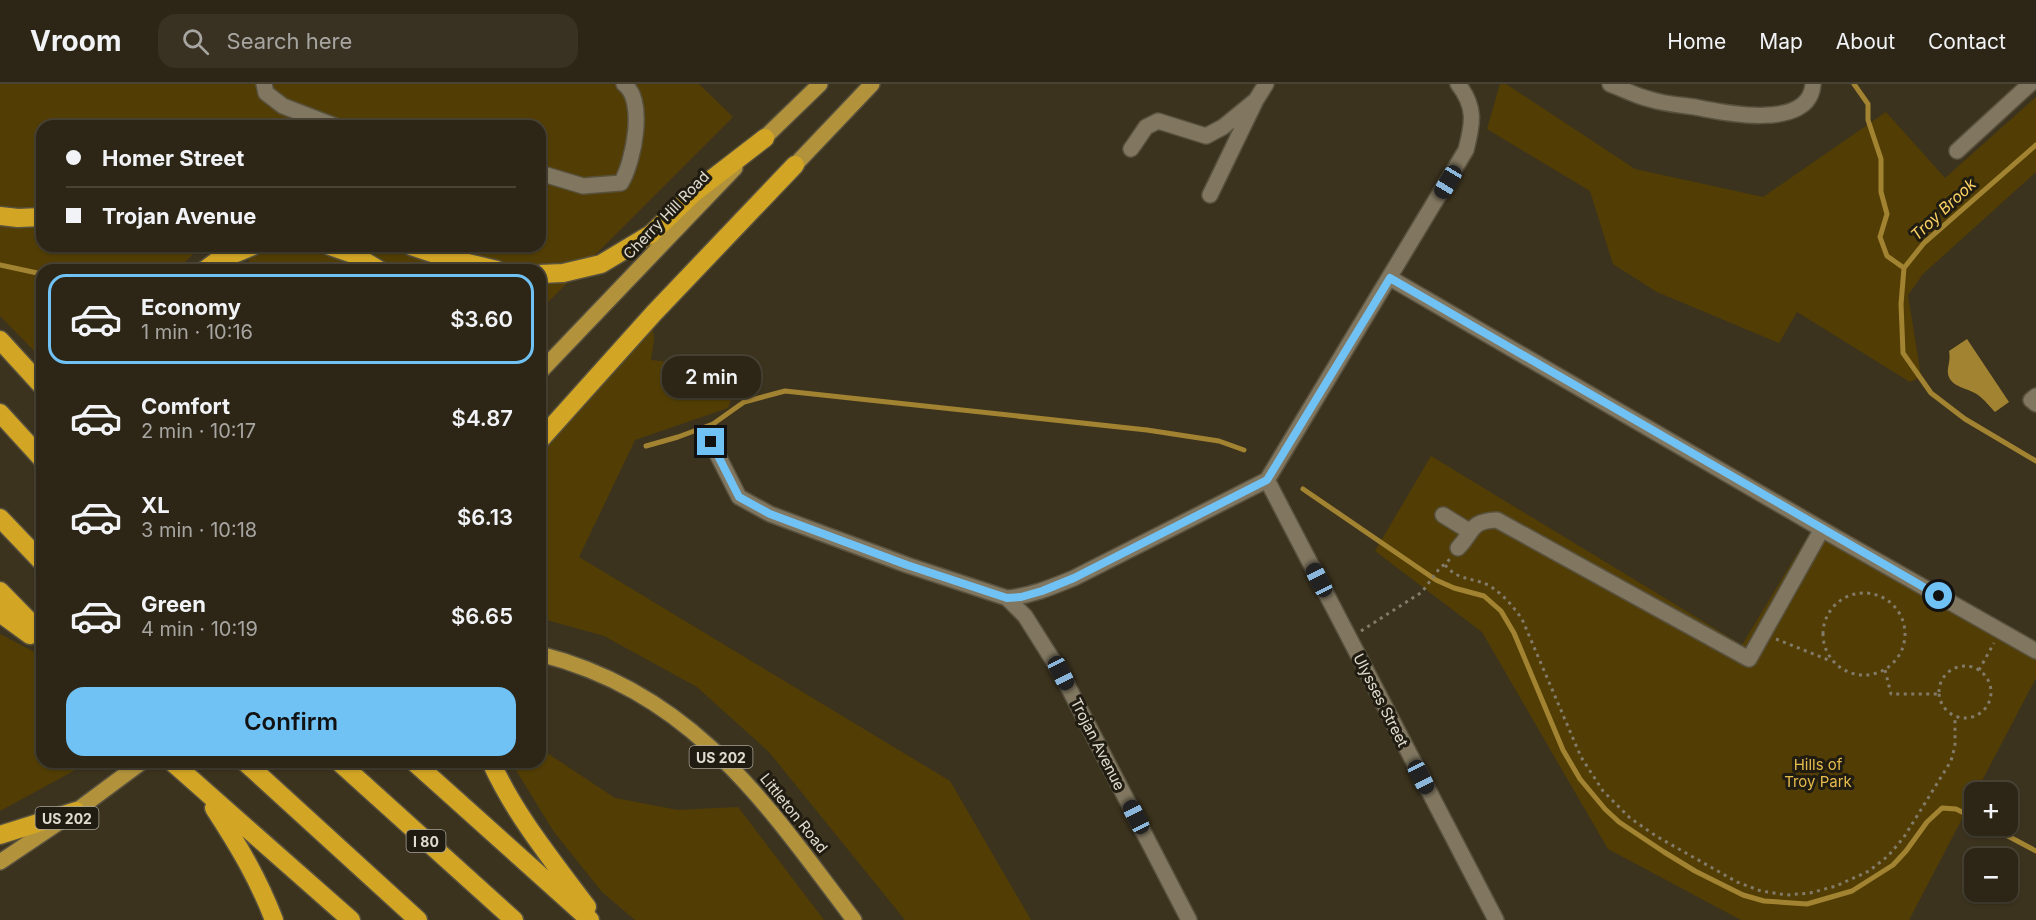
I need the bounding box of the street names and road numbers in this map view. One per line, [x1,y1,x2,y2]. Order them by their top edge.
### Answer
street label: Cherry Hill Road [619,167,713,263]
street label: Ulysses Street [1349,650,1413,750]
street label: Trojan Avenue [1067,695,1129,793]
road number: US 202 [690,746,752,768]
street label: Littleton Road [756,769,832,857]
road number: US 202 [36,807,98,829]
road number: I 80 [406,830,446,852]

